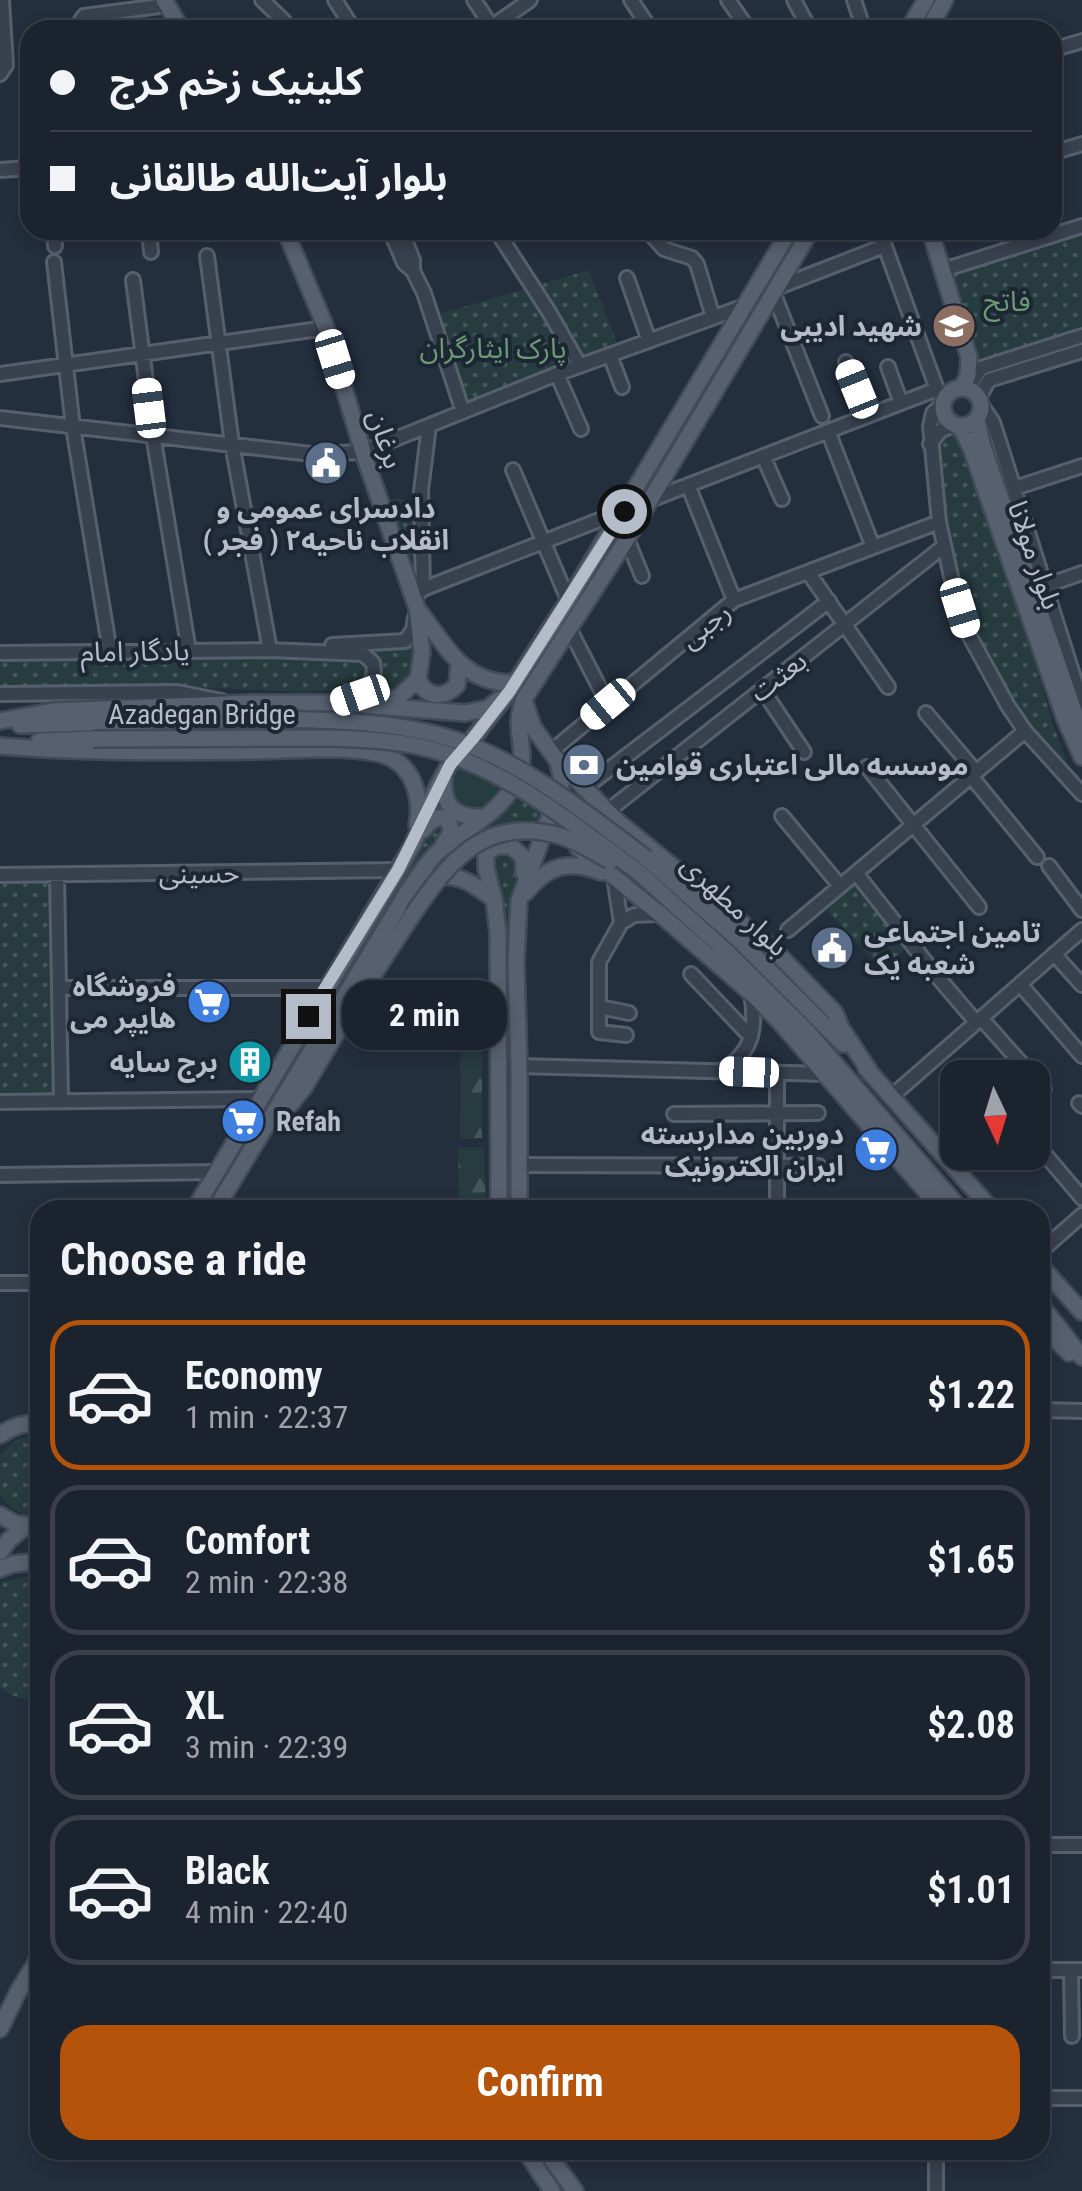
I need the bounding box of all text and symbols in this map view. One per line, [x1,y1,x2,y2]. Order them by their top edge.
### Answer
text: کلینیک زخم کرج [110,60,363,104]
text: بلوار آیت‌الله طالقانی [110,156,448,200]
park label: فاتح [983,285,1031,322]
school or university icon: شهید ادیبی [931,303,977,349]
place label: شهید ادیبی [780,310,922,343]
car [312,326,358,392]
park label: پارک ایثارگران [419,332,567,366]
car [832,356,882,422]
car [130,376,168,440]
street label: برغان [361,406,410,472]
public building icon: دادسرای عمومی و انقلاب ناحیه۲ ( فجر ) [303,440,349,486]
route start [602,489,647,534]
place label: دادسرای عمومی و انقلاب ناحیه۲ ( فجر ) [203,492,449,558]
street label: بلوار مولانا [1001,497,1068,614]
car [937,575,983,641]
street label: رجبی [673,595,737,656]
street label: یادگار امام [80,634,190,673]
street label: بعثت [743,644,813,709]
car [327,671,393,719]
car [575,673,641,735]
street label: Azadegan Bridge [108,698,296,731]
bank icon: موسسه مالی اعتباری قوامین [561,742,607,788]
place label: موسسه مالی اعتباری قوامین [616,749,968,782]
street label: بلوار مطهری [675,848,795,963]
street label: حسینی [158,856,240,891]
place label: تامین اجتماعی شعبه یک [864,916,1041,981]
public building icon: تامین اجتماعی شعبه یک [809,925,855,971]
place label: فروشگاه هایپر می [70,970,176,1037]
supermarket icon: فروشگاه هایپر می [186,979,232,1025]
callout: 2 min [343,981,508,1051]
route end [286,994,331,1039]
text: 2 min [389,996,460,1034]
building icon: برج سایه [227,1039,273,1085]
place label: برج سایه [110,1046,218,1083]
car [718,1056,780,1088]
north arrow [940,1060,1050,1170]
map controls [940,1060,1050,1170]
supermarket icon: Refah [220,1098,266,1144]
place label: Refah [276,1105,341,1138]
place label: دوربین مداربسته ایران الکترونیک [641,1118,844,1183]
supermarket icon: دوربین مداربسته ایران الکترونیک [853,1127,899,1173]
text: Choose a ride [60,1233,307,1286]
icon: car [65,1350,155,1440]
text: Economy [185,1354,322,1398]
text: $1.22 [927,1373,1015,1417]
text: 1 min · 22:37 [185,1398,348,1436]
icon: car [65,1515,155,1605]
text: Comfort [185,1519,310,1563]
text: $1.65 [927,1538,1015,1582]
text: 2 min · 22:38 [185,1563,348,1601]
icon: car [65,1680,155,1770]
text: XL [185,1684,224,1728]
text: $2.08 [927,1703,1015,1747]
text: 3 min · 22:39 [185,1728,348,1766]
icon: car [65,1845,155,1935]
text: Black [185,1849,269,1893]
text: $1.01 [927,1868,1015,1912]
text: 4 min · 22:40 [185,1893,348,1931]
button: Confirm [60,2025,1020,2140]

